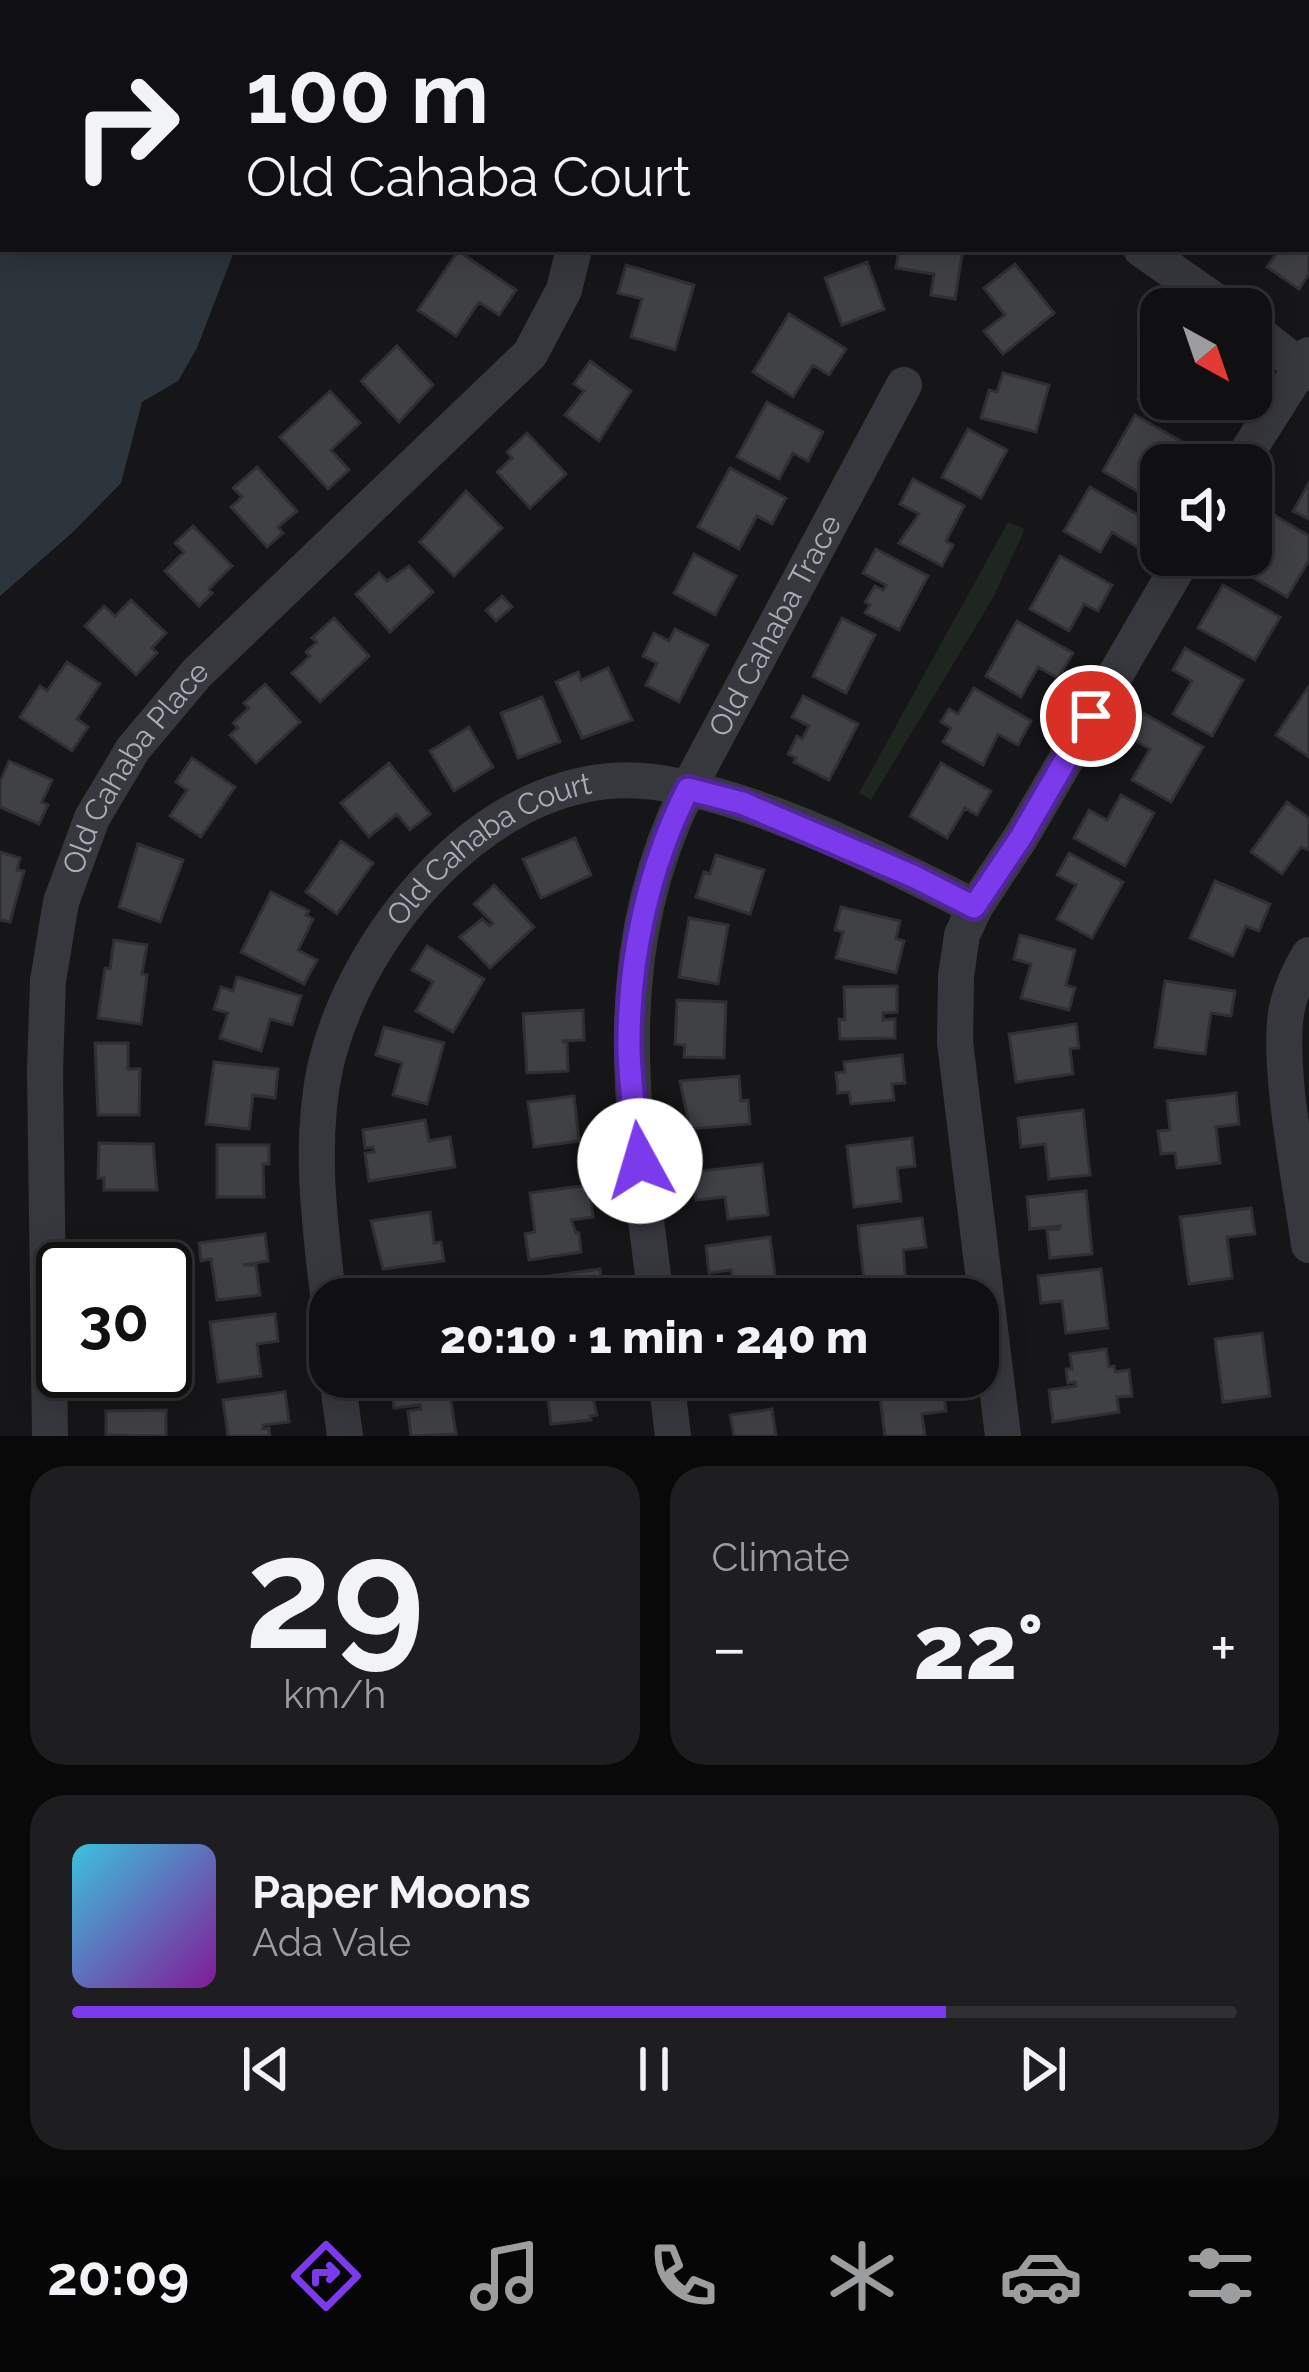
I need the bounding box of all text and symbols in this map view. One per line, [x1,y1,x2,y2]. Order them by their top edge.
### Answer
text: 100 m [246,44,489,143]
icon: right [48,48,204,204]
text: Old Cahaba Court [246,145,691,209]
north arrow [1140,288,1272,420]
map controls [1140,288,1272,576]
button: sound [1140,444,1272,576]
street label: Old Cahaba Trace [701,509,848,742]
street label: Old Cahaba Place [55,653,216,879]
pin [1040,665,1142,767]
icon: arrive [1058,683,1124,749]
street label: Old Cahaba Court [379,766,594,932]
position arrow [577,1098,703,1224]
speed limit sign: 30 [36,1242,192,1398]
text: 20:10 · 1 min · 240 m [440,1311,868,1364]
text: 29 [245,1501,425,1685]
text: Climate [712,1534,850,1580]
text: 22° [913,1594,1044,1700]
text: − [712,1609,747,1686]
text: + [1210,1609,1237,1686]
text: km/h [283,1671,386,1717]
text: Paper Moons [252,1866,531,1919]
text: Ada Vale [252,1919,411,1965]
icon: previous [233,2036,299,2102]
icon: pause [621,2036,687,2102]
icon: next [1010,2036,1076,2102]
icon: directions [284,2234,368,2318]
icon: music [463,2234,547,2318]
icon: phone [641,2234,725,2318]
icon: climate [820,2234,904,2318]
icon: car [999,2234,1083,2318]
icon: filters [1178,2234,1262,2318]
text: 20:09 [47,2244,189,2308]

